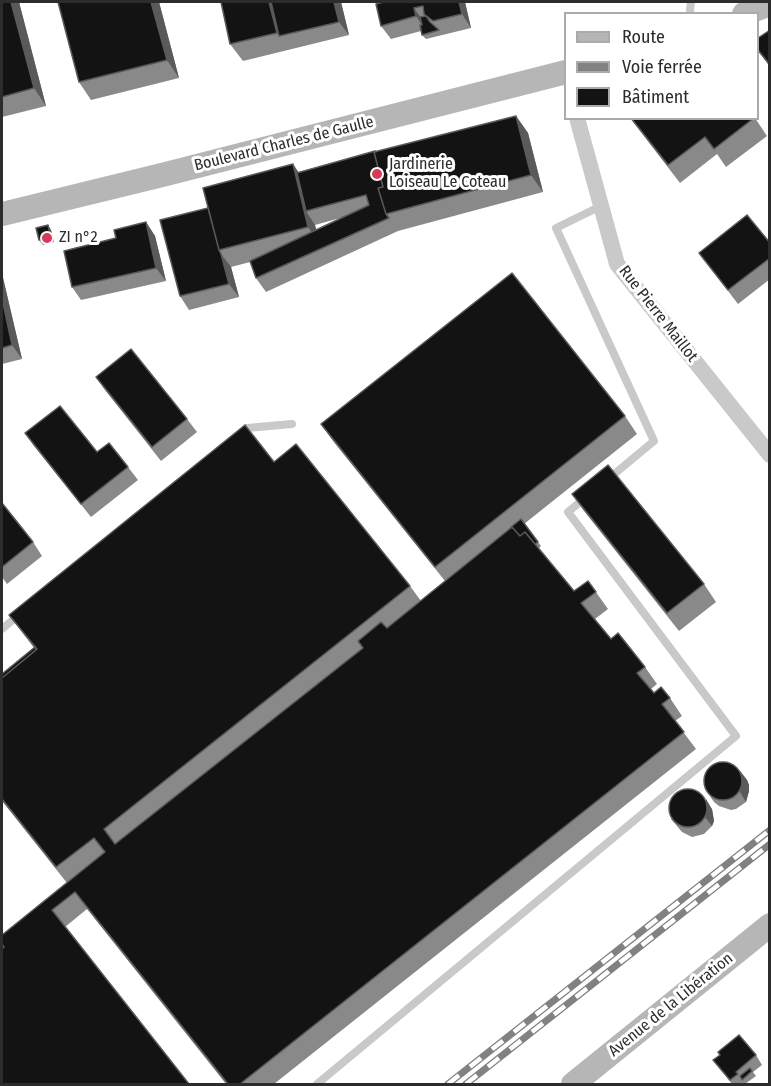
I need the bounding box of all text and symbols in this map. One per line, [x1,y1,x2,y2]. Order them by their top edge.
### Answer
legend [564,12,759,120]
text: Route [622,26,665,48]
text: Voie ferrée [622,56,702,78]
text: Bâtiment [622,86,689,108]
street label: Boulevard Charles de Gaulle [192,112,376,176]
place label: Jardinerie Loiseau Le Coteau [389,155,506,193]
marker: Jardinerie Loiseau Le Coteau [370,167,384,181]
place label: ZI n°2 [59,228,97,248]
marker: ZI n°2 [40,231,54,245]
street label: Rue Pierre Maillot [615,262,701,366]
street label: Avenue de la Libération [605,949,737,1061]

